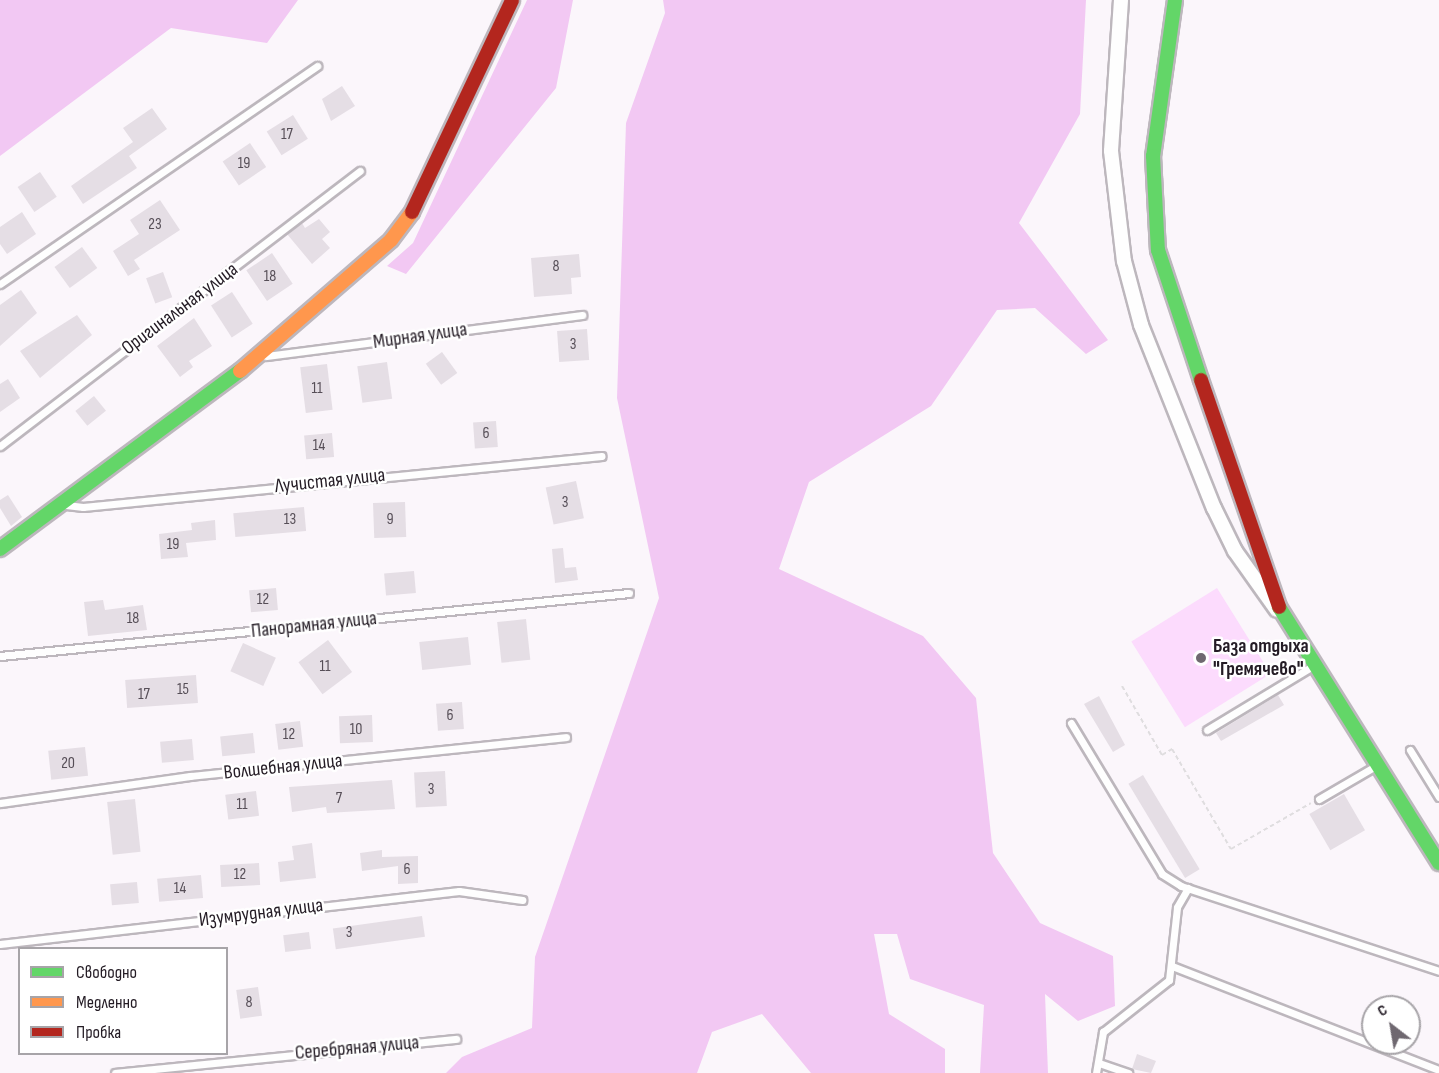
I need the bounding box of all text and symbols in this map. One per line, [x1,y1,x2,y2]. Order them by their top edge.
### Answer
house number: 17 [281,125,293,145]
house number: 19 [238,154,250,174]
house number: 23 [148,215,162,235]
house number: 8 [552,257,560,277]
street label: Оригинальная улица [117,258,243,360]
house number: 18 [264,267,276,287]
street label: Мирная улица [371,318,469,354]
house number: 3 [570,335,576,355]
house number: 11 [311,379,323,399]
house number: 6 [482,424,490,444]
house number: 14 [313,436,325,456]
street label: Лучистая улица [274,463,386,499]
house number: 3 [562,493,568,513]
house number: 13 [284,510,296,530]
house number: 9 [386,510,394,530]
house number: 19 [167,535,179,555]
house number: 12 [257,590,269,610]
street label: Панорамная улица [250,606,378,644]
house number: 18 [127,609,139,629]
place label: База отдыха "Гремячево" [1213,634,1309,681]
marker: База отдыха "Гремячево" [1194,651,1208,665]
house number: 11 [319,657,331,677]
house number: 15 [177,680,189,700]
house number: 17 [138,685,150,705]
house number: 6 [446,706,454,726]
house number: 10 [350,720,362,740]
house number: 12 [283,725,295,745]
street label: Волшебная улица [222,749,344,785]
house number: 20 [61,754,75,774]
house number: 3 [428,780,434,800]
house number: 7 [336,789,342,809]
house number: 11 [236,795,248,815]
house number: 6 [403,860,411,880]
house number: 12 [234,865,246,885]
house number: 14 [174,879,186,899]
street label: Изумрудная улица [198,893,324,933]
house number: 3 [346,923,352,943]
legend [18,947,228,1055]
text: Свободно [76,962,137,983]
text: Медленно [76,992,138,1013]
house number: 8 [245,993,253,1013]
north arrow [1361,995,1421,1055]
text: С [1374,1001,1391,1021]
text: Пробка [76,1022,121,1043]
street label: Серебряная улица [294,1031,420,1065]

